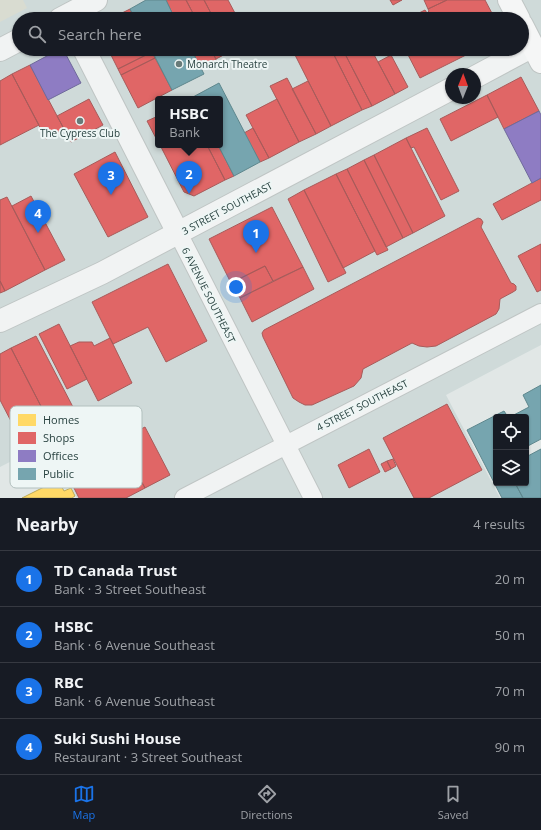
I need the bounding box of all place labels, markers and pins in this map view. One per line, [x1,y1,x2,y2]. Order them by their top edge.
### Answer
place label: Monarch Theatre [187,57,268,71]
marker: Monarch Theatre [174,59,184,69]
marker: The Cypress Club [75,116,85,126]
place label: The Cypress Club [40,126,120,140]
pin: 2 [176,161,202,194]
pin: 3 [98,162,124,195]
pin: 4 [25,200,51,233]
pin: 1 [243,220,269,253]

